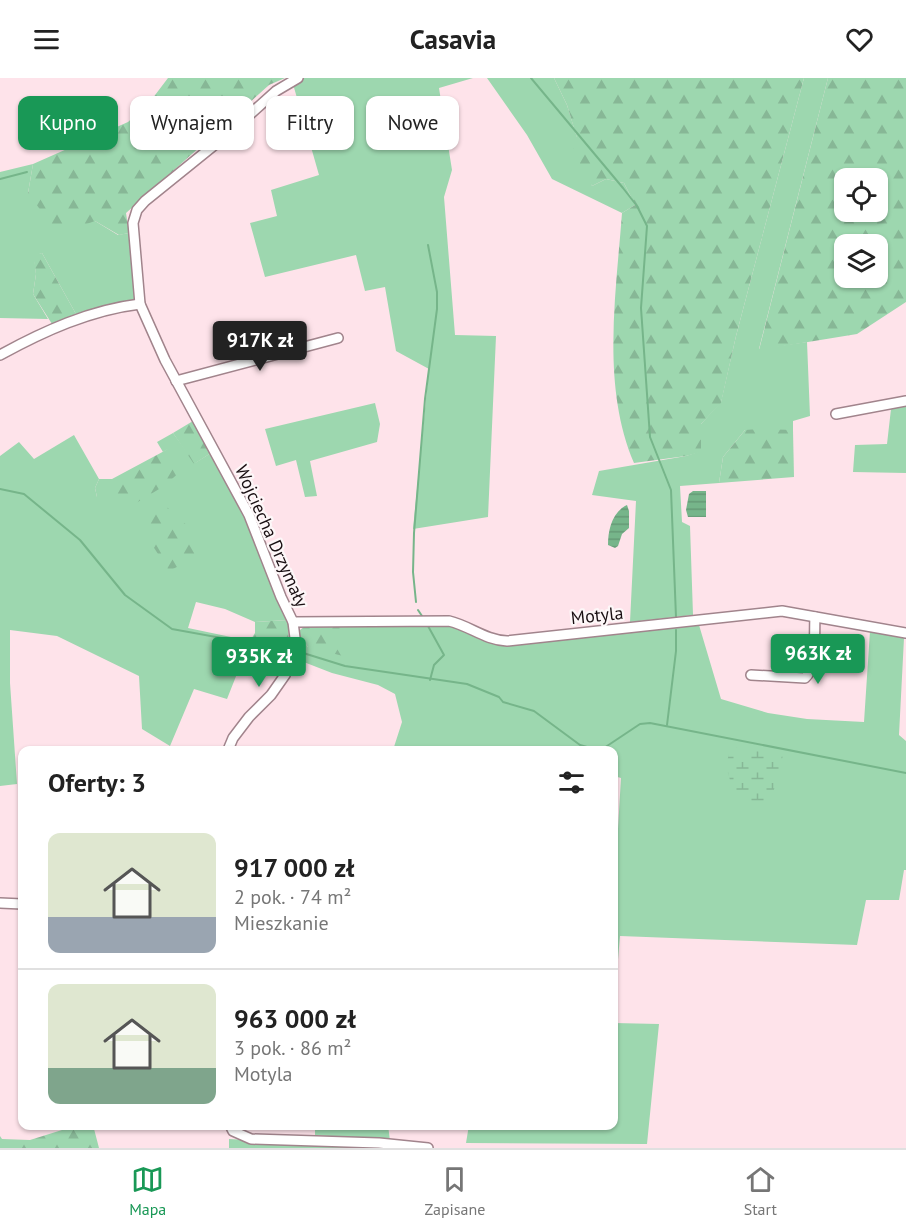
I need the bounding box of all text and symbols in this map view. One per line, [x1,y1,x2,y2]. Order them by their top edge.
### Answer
text: Casavia [410,22,496,56]
icon: menu [30,23,63,56]
icon: heart [843,23,876,56]
chip: Kupno [18,96,118,150]
chip: Wynajem [130,96,254,150]
chip: Filtry [266,96,354,150]
chip: Nowe [366,96,459,150]
map controls [834,168,888,288]
button: locate [834,168,888,222]
button: layers [834,234,888,288]
pin: 917K zł [205,321,315,372]
text: 917K zł [227,327,293,353]
street label: Wojciecha Drzymały [230,461,314,611]
street label: Motyla [570,601,624,629]
pin: 963K zł [763,634,873,685]
pin: 935K zł [204,637,314,688]
text: 963K zł [785,640,851,666]
text: 935K zł [226,643,292,669]
text: Oferty: 3 [48,766,146,799]
icon: filters [555,766,588,799]
text: 917 000 zł [234,851,354,884]
icon: home [96,857,168,929]
text: 2 pok. · 74 m² [234,884,351,910]
text: Mieszkanie [234,910,329,936]
text: 963 000 zł [234,1002,356,1035]
icon: home [96,1008,168,1080]
text: 3 pok. · 86 m² [234,1035,351,1061]
text: Motyla [234,1061,292,1087]
tab: Mapa [129,1163,166,1219]
tab: Zapisane [425,1163,485,1219]
tab: Start [744,1163,777,1219]

